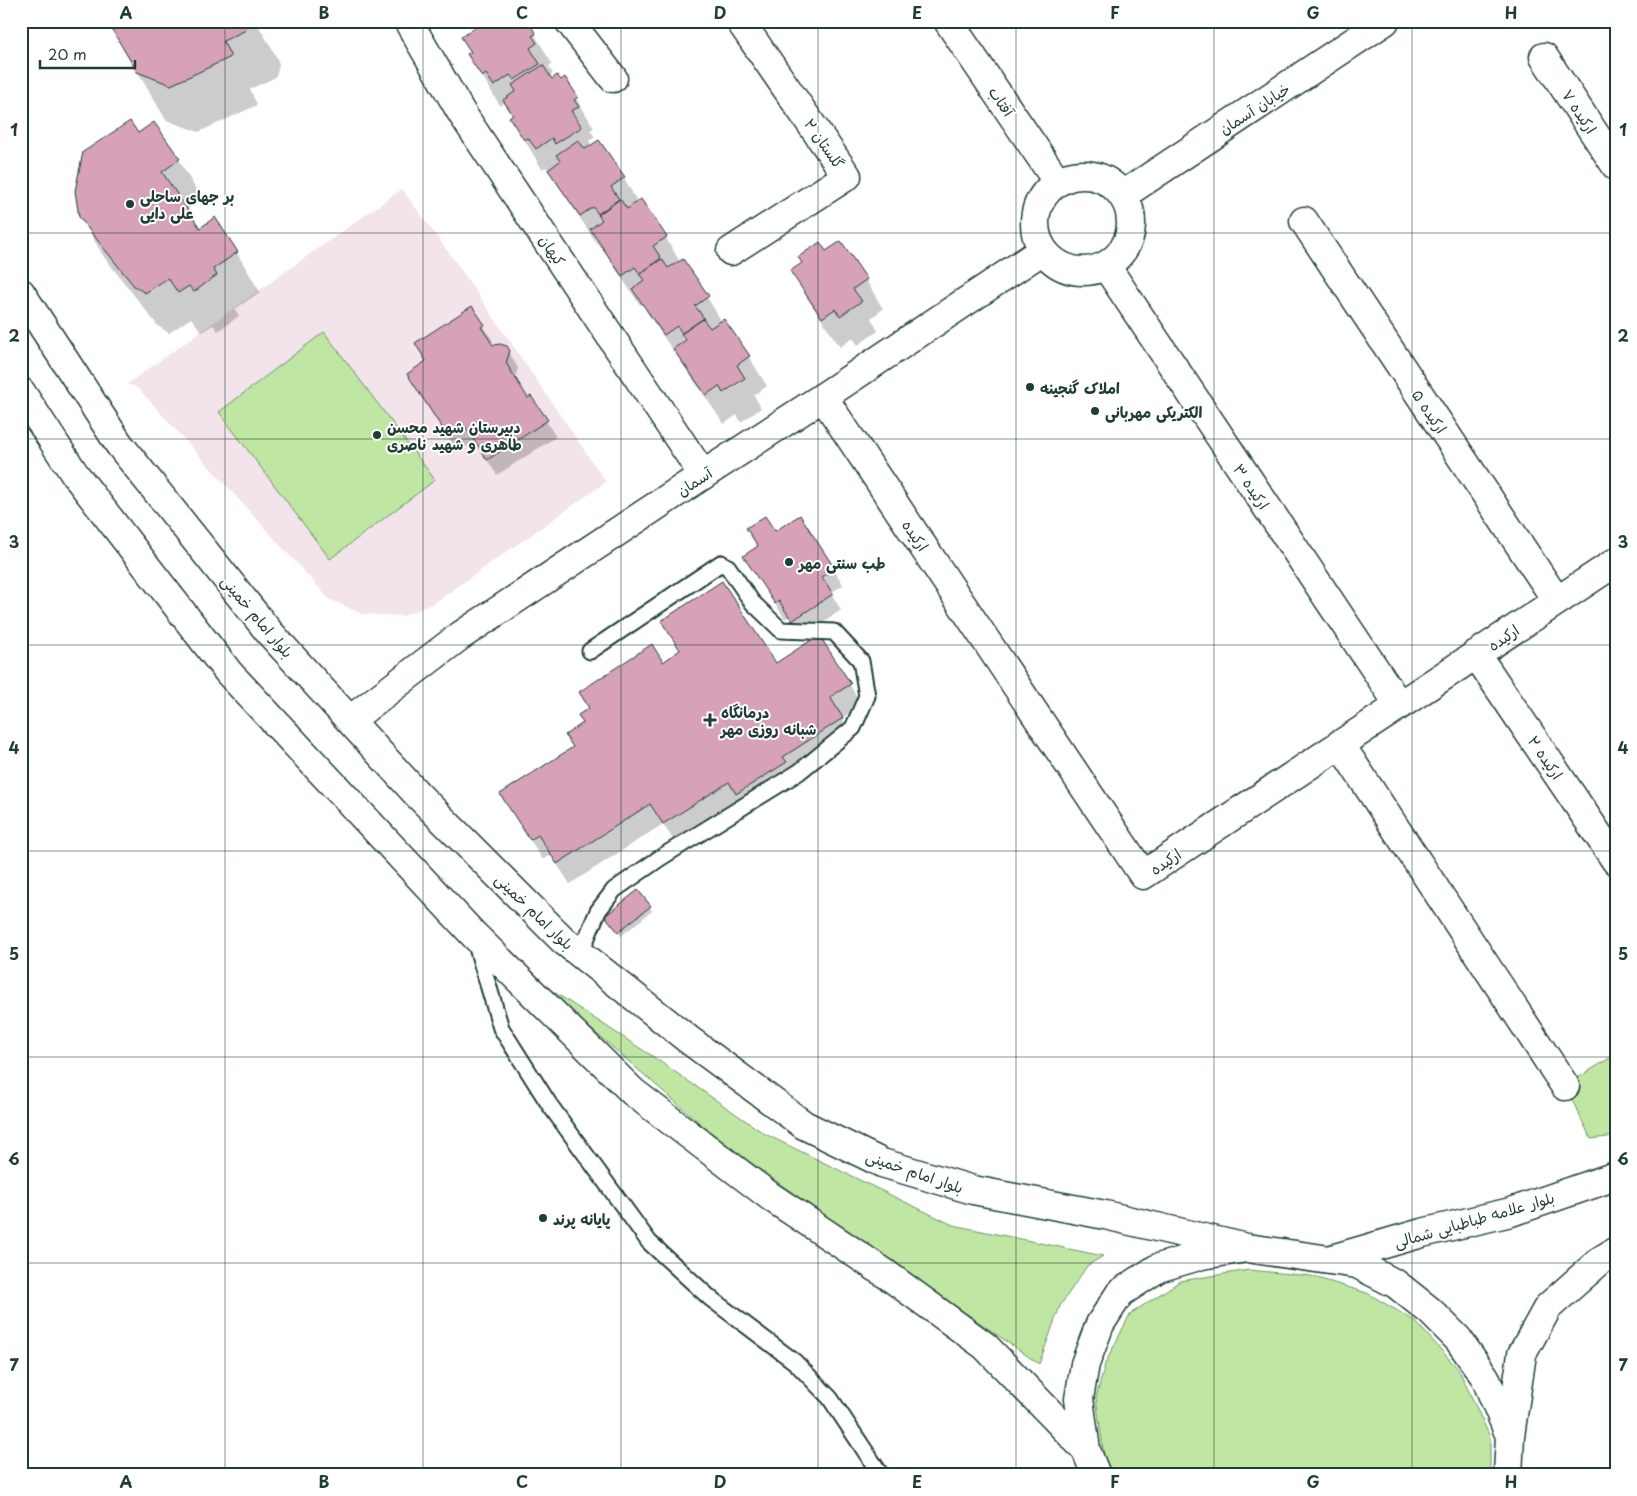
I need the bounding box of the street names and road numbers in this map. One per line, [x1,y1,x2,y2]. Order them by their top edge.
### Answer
street label: خیابان آسمان [1214,76,1294,140]
street label: آفتاب [984,81,1021,122]
street label: ارکیده ۷ [1557,84,1603,138]
street label: گلستان ۲ [799,113,851,173]
street label: کیهان [534,230,572,270]
street label: ارکیده ۵ [1407,384,1453,438]
street label: ارکیده ۳ [1228,458,1276,514]
street label: آسمان [672,460,718,501]
street label: ارکیده [897,515,935,555]
street label: بلوار امام خمینی [216,570,299,663]
street label: ارکیده [1483,618,1523,656]
street label: ارکیده ۲ [1523,730,1569,784]
street label: ارکیده [1145,842,1185,880]
street label: بلوار امام خمینی [490,867,580,955]
street label: بلوار امام خمینی [863,1144,967,1199]
street label: بلوار علامه طباطبایی شمالی [1391,1185,1557,1253]

